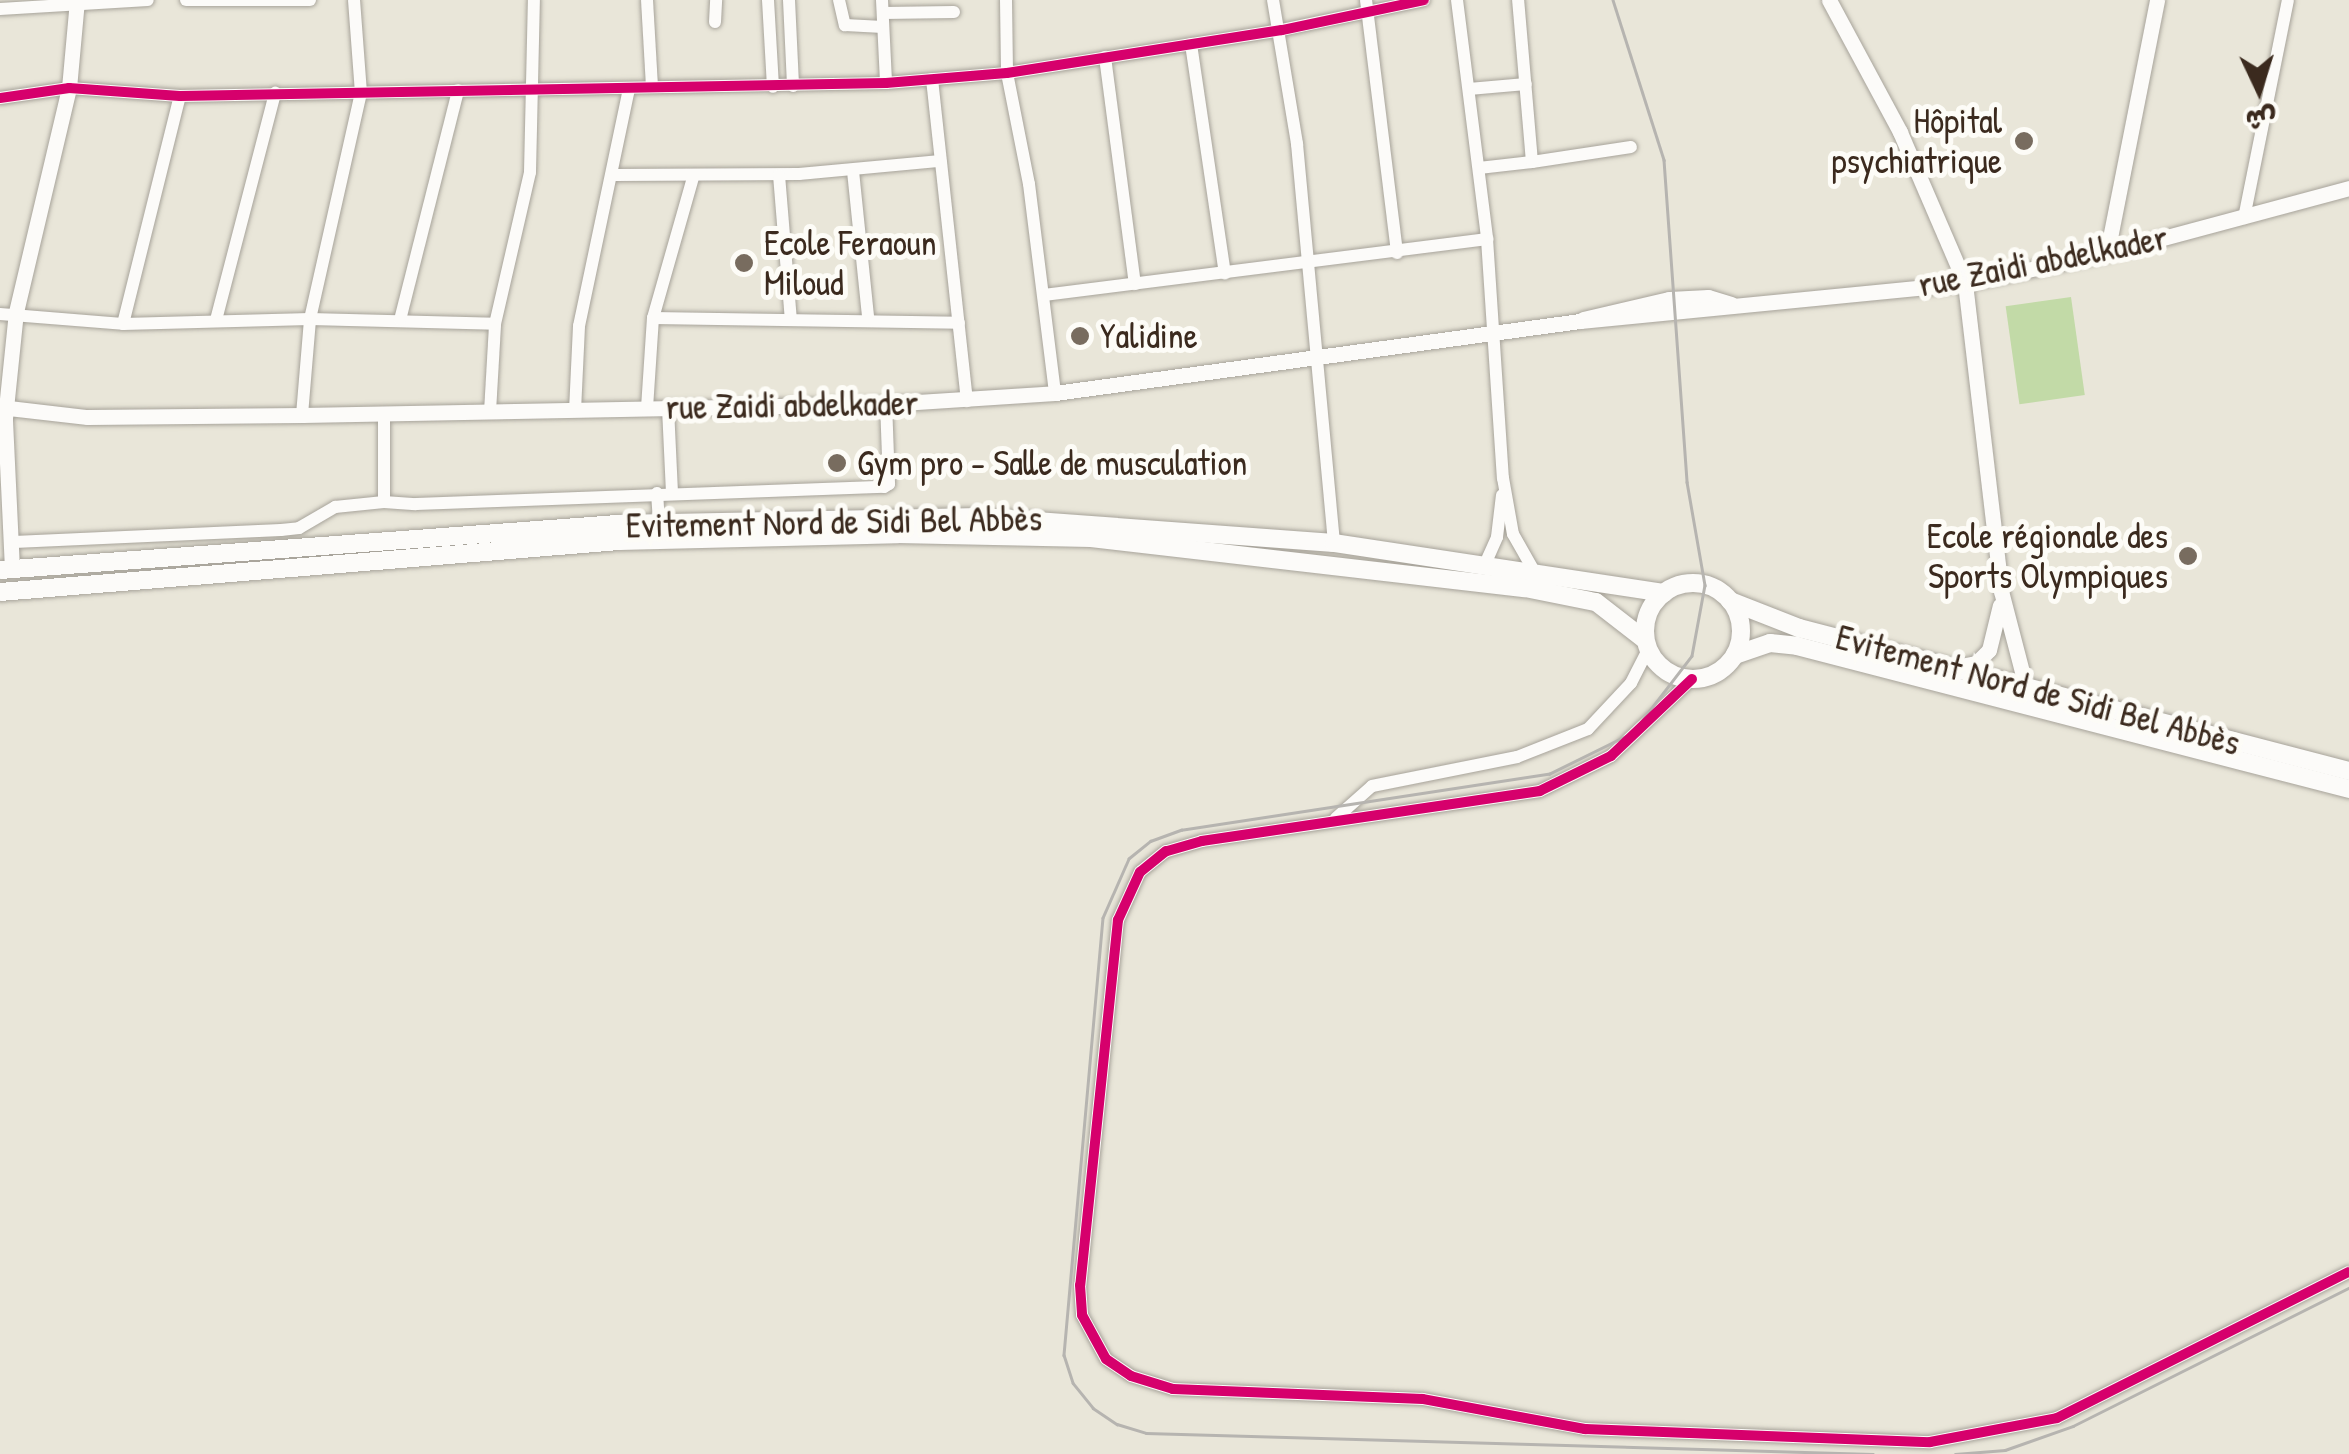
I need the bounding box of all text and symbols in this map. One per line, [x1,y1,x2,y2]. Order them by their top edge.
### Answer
north arrow [2209,40,2309,140]
place label: Hôpital psychiatrique [1831,100,2002,182]
text: ش [2244,100,2278,140]
marker: Hôpital psychiatrique [2011,128,2037,154]
street label: rue Zaidi abdelkader [1915,216,2171,306]
place label: Ecole Feraoun Miloud [764,222,937,304]
marker: Ecole Feraoun Miloud [733,252,755,274]
place label: Yalidine [1100,315,1198,357]
marker: Yalidine [1069,325,1091,347]
street label: rue Zaidi abdelkader [665,382,919,428]
place label: Gym pro - Salle de musculation [857,442,1247,484]
marker: Gym pro - Salle de musculation [826,452,848,474]
street label: Evitement Nord de Sidi Bel Abbès [626,497,1042,547]
place label: Ecole régionale des Sports Olympiques [1927,515,2168,597]
marker: Ecole régionale des Sports Olympiques [2177,545,2199,567]
street label: Evitement Nord de Sidi Bel Abbès [1832,616,2244,764]

